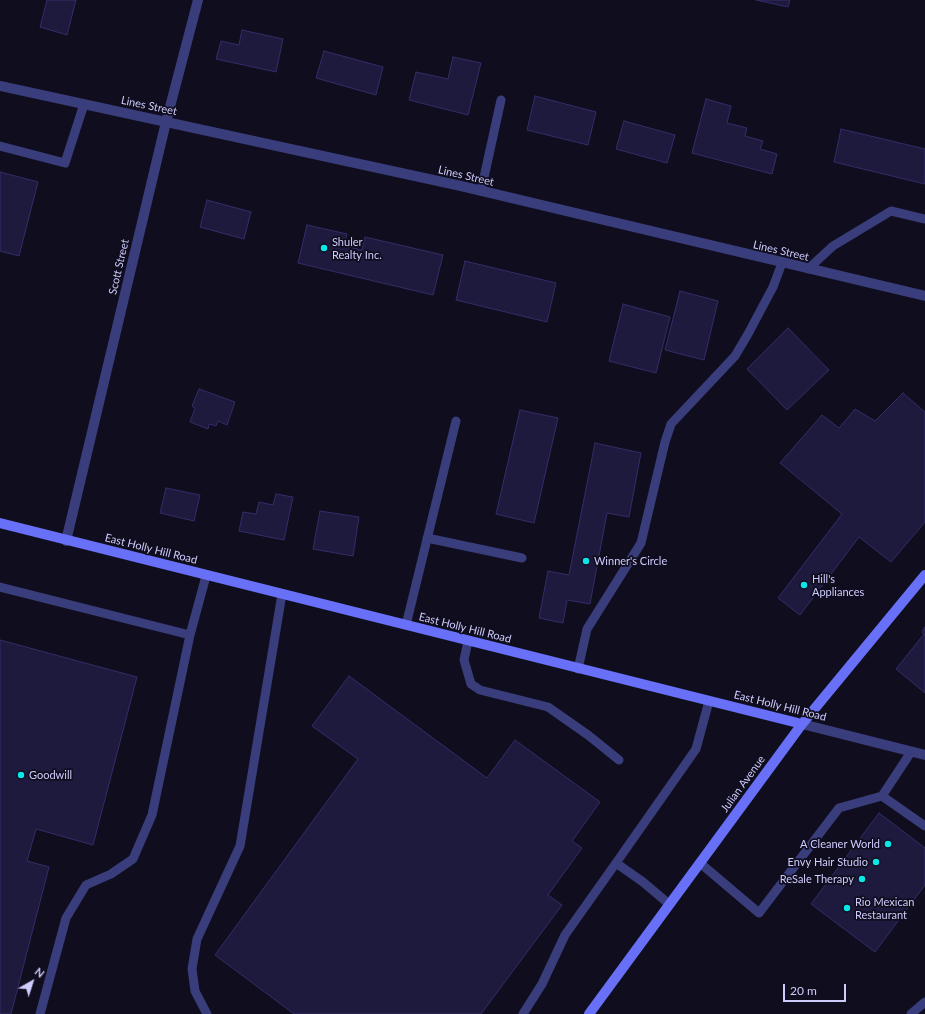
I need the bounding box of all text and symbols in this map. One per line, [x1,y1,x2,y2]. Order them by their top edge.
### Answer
street label: Lines Street [120,94,178,118]
street label: Lines Street [437,163,495,189]
place label: Shuler Realty Inc. [332,235,382,261]
street label: Scott Street [106,238,132,296]
street label: Lines Street [752,238,810,264]
marker: Shuler Realty Inc. [319,243,329,253]
street label: East Holly Hill Road [103,531,199,567]
place label: Winner's Circle [594,554,667,568]
marker: Winner's Circle [581,556,591,566]
place label: Hill's Appliances [812,572,864,598]
marker: Hill's Appliances [799,580,809,590]
street label: East Holly Hill Road [417,610,513,646]
street label: East Holly Hill Road [732,688,828,724]
street label: Julian Avenue [718,753,768,815]
place label: Goodwill [29,768,72,782]
marker: Goodwill [16,770,26,780]
place label: A Cleaner World [800,837,880,851]
marker: A Cleaner World [883,839,893,849]
place label: Envy Hair Studio [788,855,868,869]
marker: Envy Hair Studio [871,857,881,867]
place label: ReSale Therapy [780,872,854,886]
marker: ReSale Therapy [857,874,867,884]
place label: Rio Mexican Restaurant [855,895,914,921]
marker: Rio Mexican Restaurant [842,903,852,913]
north arrow [12,962,52,1002]
text: N [32,965,47,980]
scale bar [785,976,848,1002]
text: 20 m [790,983,817,998]

